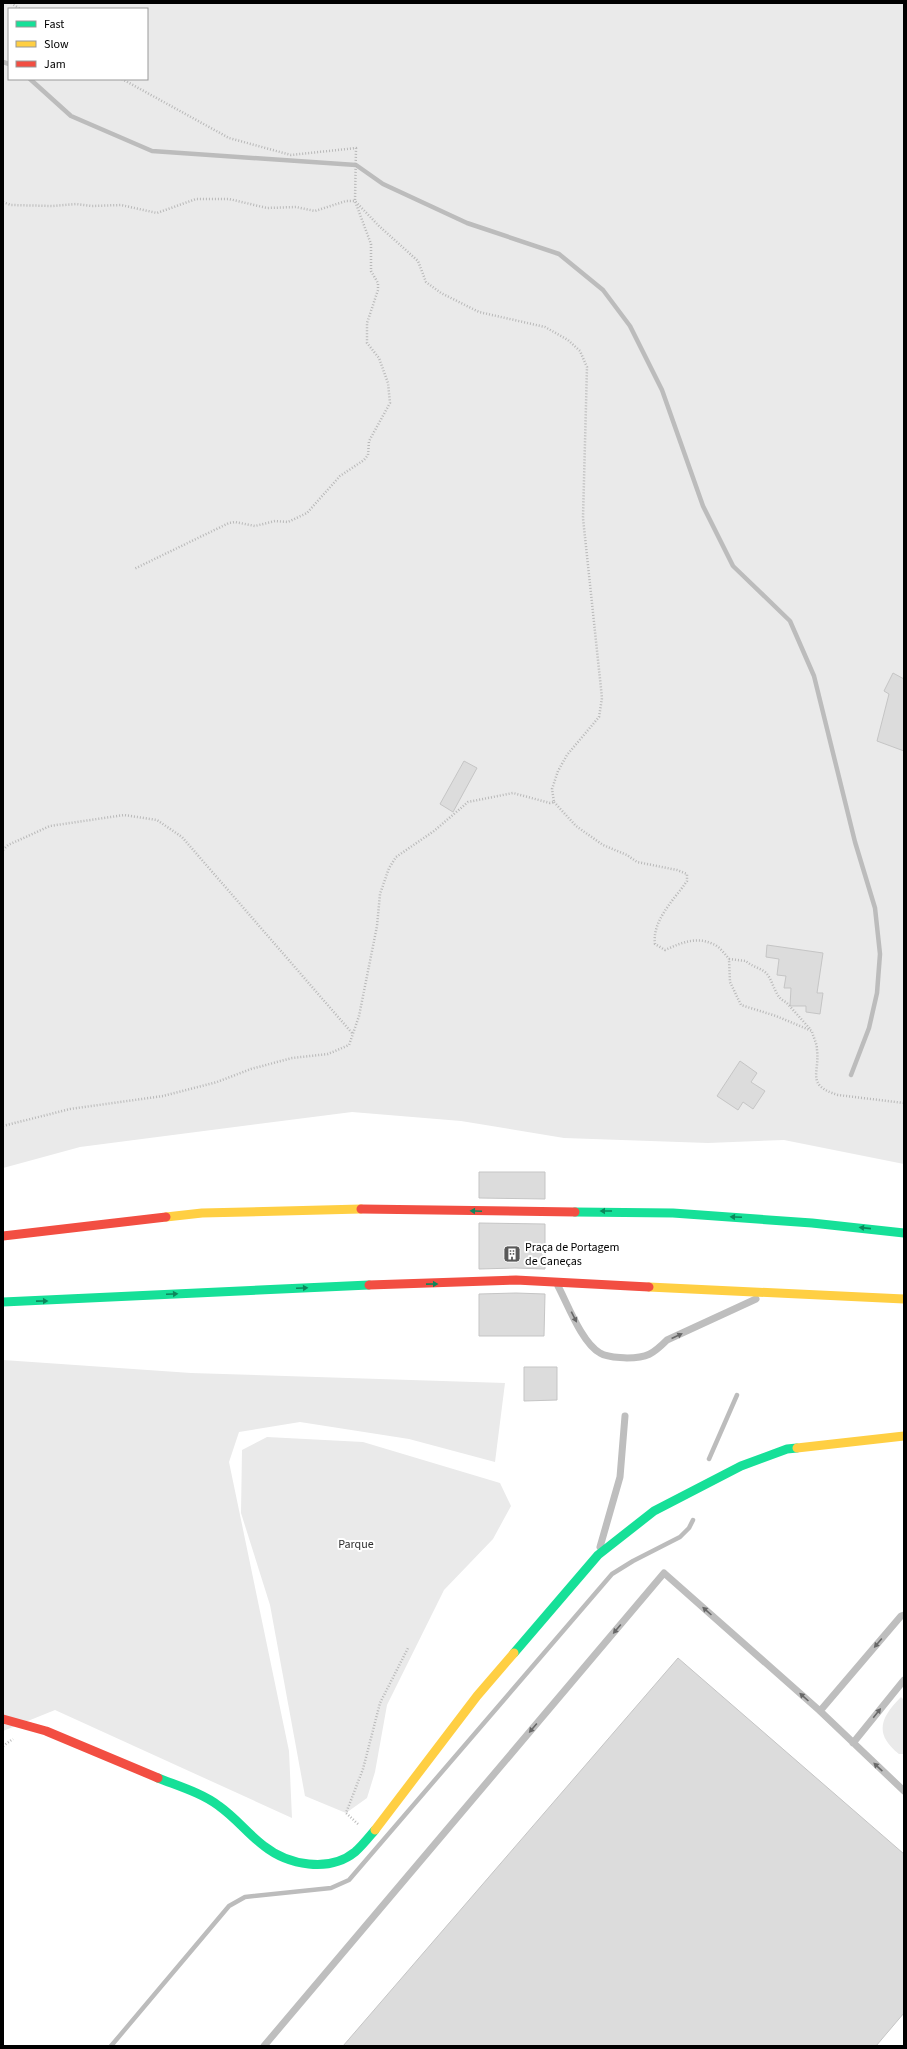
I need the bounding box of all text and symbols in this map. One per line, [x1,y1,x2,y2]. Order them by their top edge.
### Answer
legend [8,8,148,80]
text: Fast [44,16,64,33]
text: Slow [44,36,69,53]
text: Jam [44,56,66,73]
one-way arrow [469,1208,482,1214]
one-way arrow [599,1208,612,1214]
one-way arrow [730,1213,742,1220]
one-way arrow [859,1225,871,1231]
place label: Praça de Portagem de Caneças [525,1239,619,1270]
building icon: Praça de Portagem de Caneças [502,1244,522,1264]
one-way arrow [426,1281,438,1288]
one-way arrow [296,1284,308,1291]
one-way arrow [166,1291,178,1298]
one-way arrow [36,1298,49,1304]
one-way arrow [571,1311,578,1323]
one-way arrow [671,1332,683,1339]
park label: Parque [338,1536,374,1553]
one-way arrow [702,1606,712,1616]
one-way arrow [613,1623,622,1634]
one-way arrow [873,1638,882,1648]
one-way arrow [799,1693,809,1702]
one-way arrow [873,1707,882,1718]
one-way arrow [529,1723,538,1733]
one-way arrow [874,1763,883,1772]

